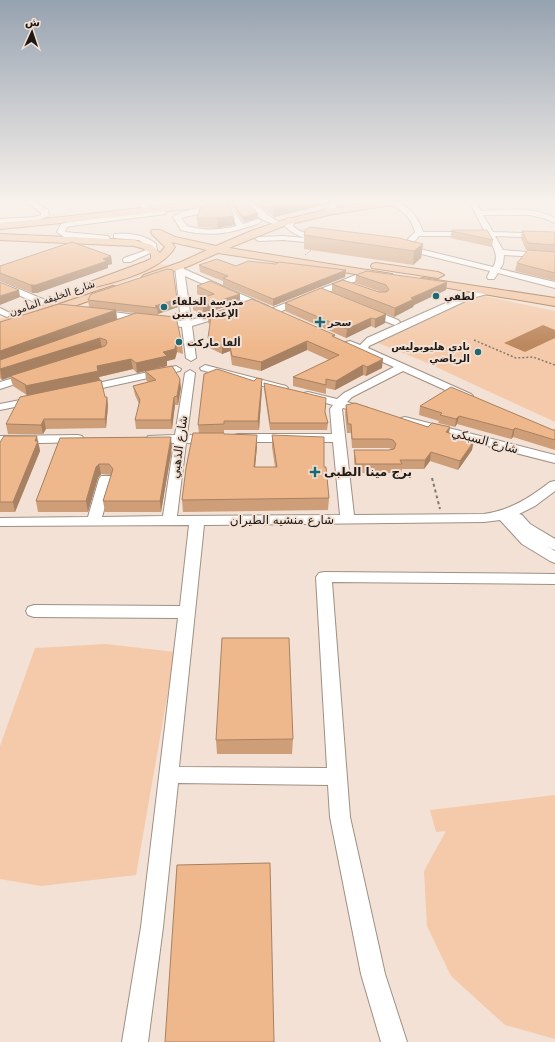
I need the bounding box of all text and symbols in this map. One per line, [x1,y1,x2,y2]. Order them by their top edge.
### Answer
north arrow [12,12,52,52]
text: ش [25,16,40,29]
street label: شارع الخليفه المأمون [7,276,97,319]
marker: لطفي [431,291,441,301]
place label: لطفي [444,291,475,303]
place label: مدرسة الخلفاء الإعدادية بنين [172,296,244,320]
marker: مدرسة الخلفاء الإعدادية بنين [159,302,169,312]
marker: سحر [315,317,325,327]
place label: سحر [327,317,351,329]
place label: ألفا ماركت [187,336,241,349]
marker: ألفا ماركت [174,337,184,347]
place label: نادي هليوبوليس الرياضي [391,341,470,365]
marker: نادي هليوبوليس الرياضي [473,347,483,357]
street label: شارع الذهبي [168,414,191,480]
street label: شارع السبكي [450,425,520,458]
place label: برج مينا الطبى [324,465,412,479]
marker: برج مينا الطبى [309,466,321,478]
street label: شارع منشيه الطيران [230,513,334,528]

